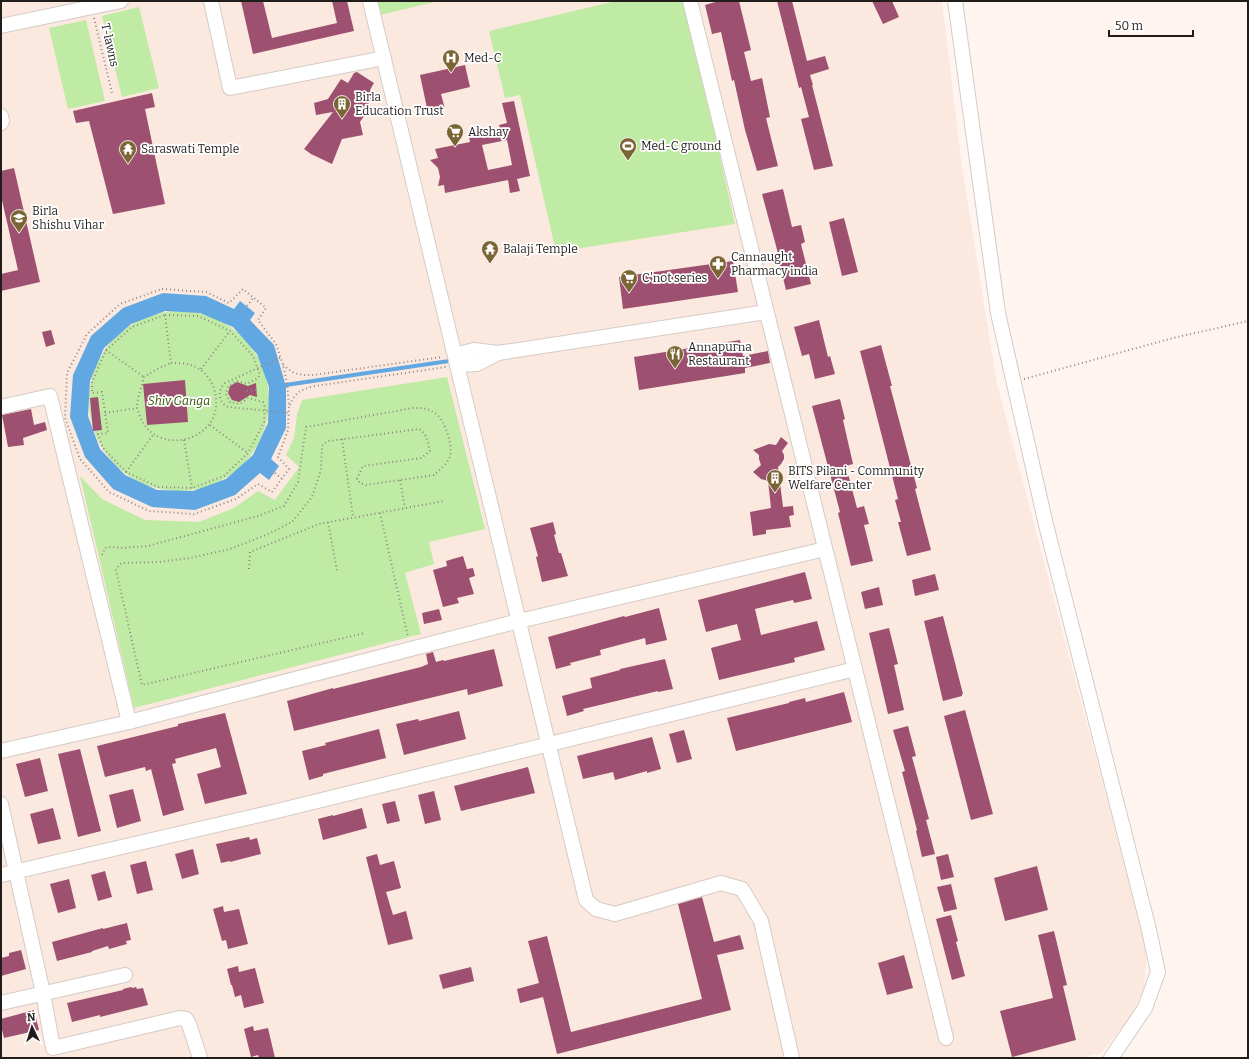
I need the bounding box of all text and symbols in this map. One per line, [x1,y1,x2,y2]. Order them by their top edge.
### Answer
scale bar [1109,12,1193,38]
text: 50 m [1115,19,1144,33]
street label: T-lawns [98,22,122,68]
hospital icon: Med-C [441,48,461,73]
place label: Med-C [464,51,502,65]
place label: Birla Education Trust [355,90,444,118]
building icon: Birla Education Trust [332,94,352,119]
supermarket icon: Akshay [445,122,465,147]
place label: Akshay [468,125,509,139]
sports icon: Med-C ground [618,136,638,161]
temple icon: Saraswati Temple [118,139,138,164]
place label: Med-C ground [641,139,721,153]
place label: Saraswati Temple [141,142,239,156]
place label: Birla Shishu Vihar [32,204,105,232]
school or university icon: Birla Shishu Vihar [9,208,29,233]
temple icon: Balaji Temple [480,239,500,264]
place label: Balaji Temple [503,242,578,256]
place label: Cannaught Pharmacy india [731,250,819,278]
pharmacy icon: Cannaught Pharmacy india [708,254,728,279]
supermarket icon: C'not series [619,268,639,293]
place label: C'not series [642,271,708,285]
place label: Annapurna Restaurant [688,340,752,368]
restaurant icon: Annapurna Restaurant [665,344,685,369]
park label: Shiv Ganga [148,394,210,408]
place label: BITS Pilani - Community Welfare Center [788,464,925,492]
building icon: BITS Pilani - Community Welfare Center [765,468,785,493]
north arrow [12,1007,52,1047]
text: N [27,1011,37,1024]

